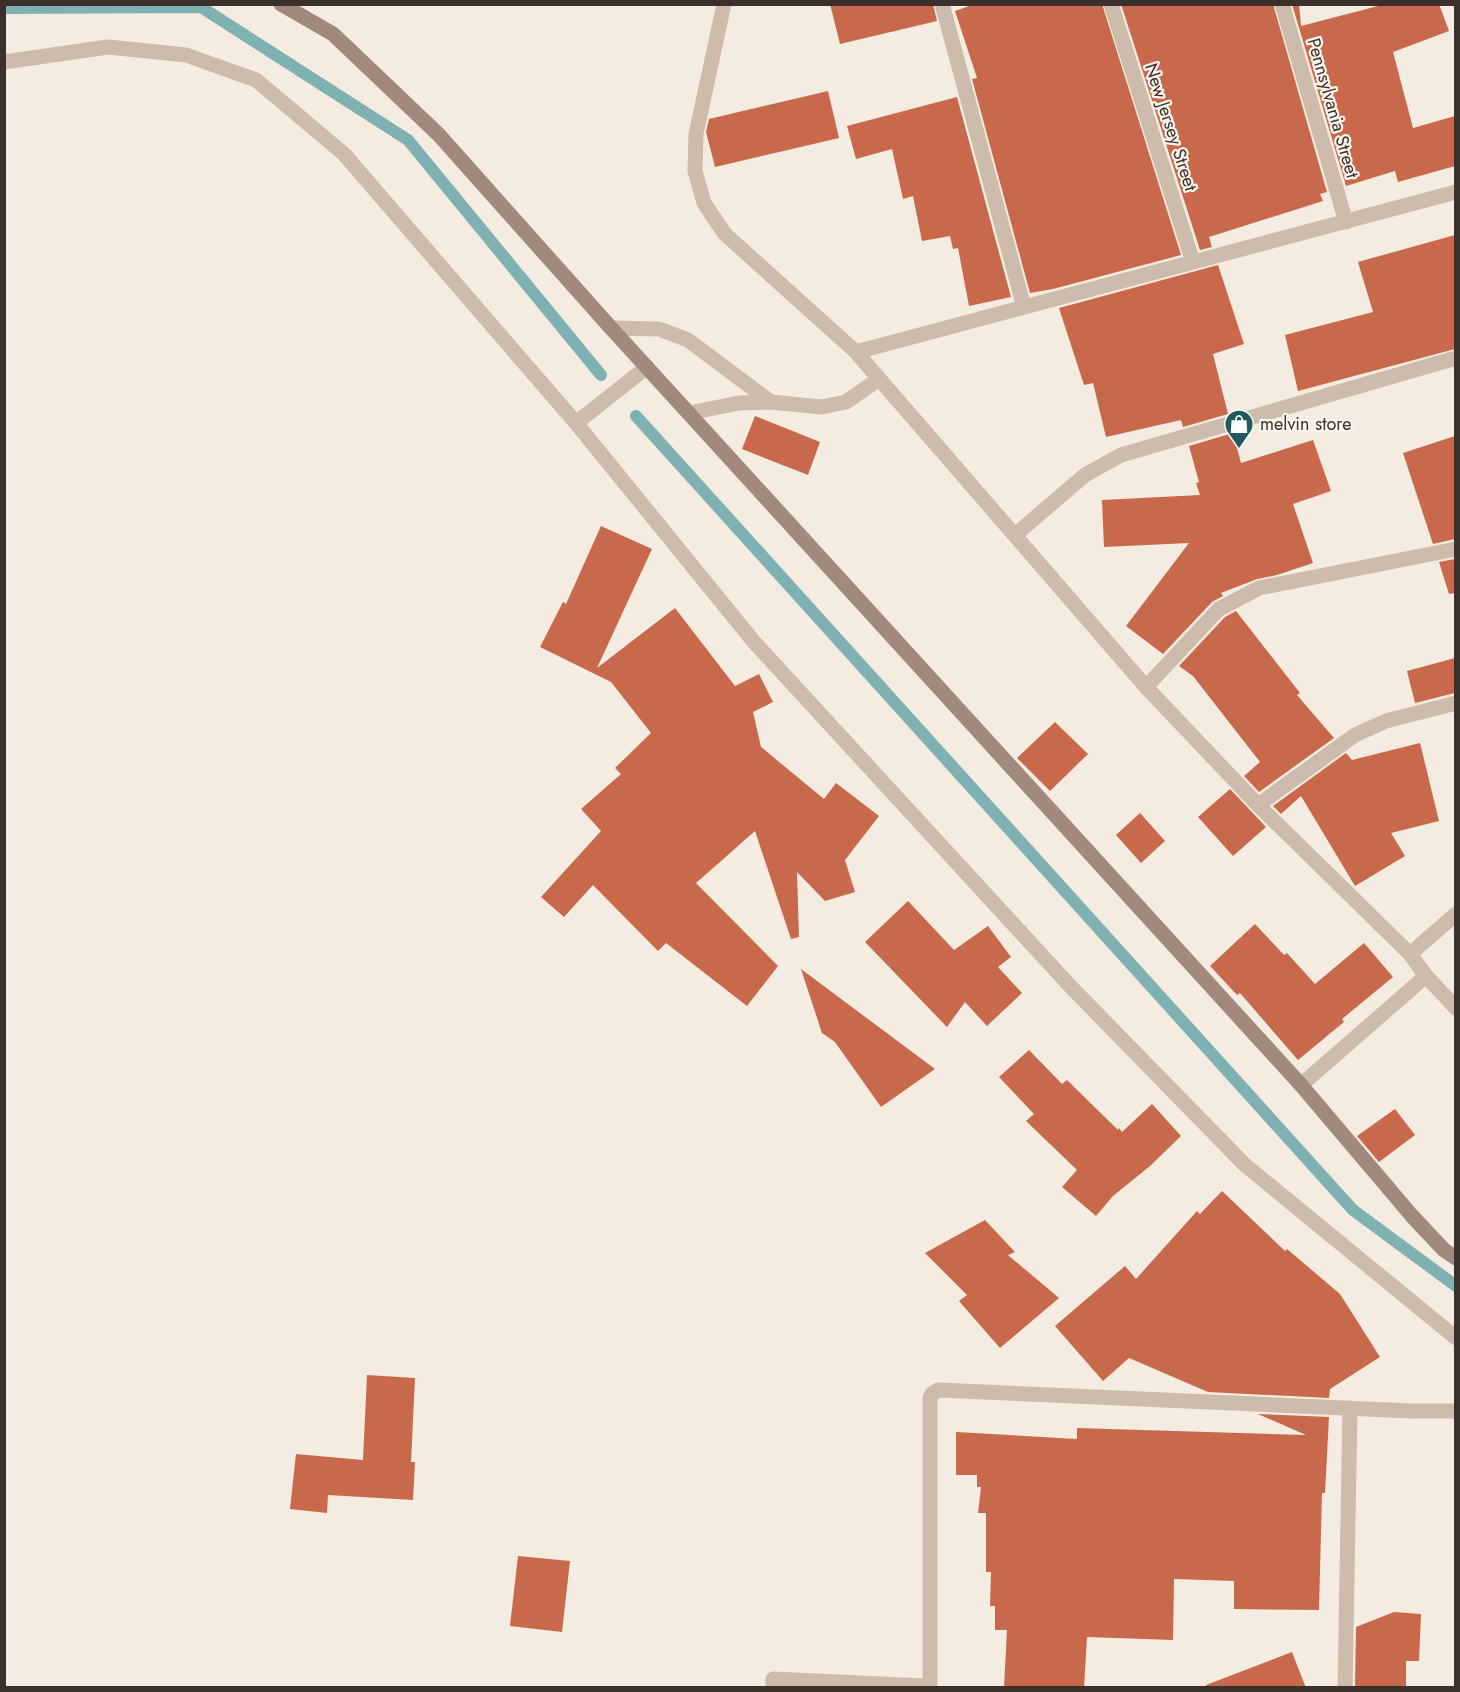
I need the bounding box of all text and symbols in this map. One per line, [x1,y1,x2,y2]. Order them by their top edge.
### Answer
street label: Pennsylvania Street [1301,35,1366,182]
street label: New Jersey Street [1138,60,1204,195]
shop icon: melvin store [1223,408,1255,450]
place label: melvin store [1260,411,1351,437]

